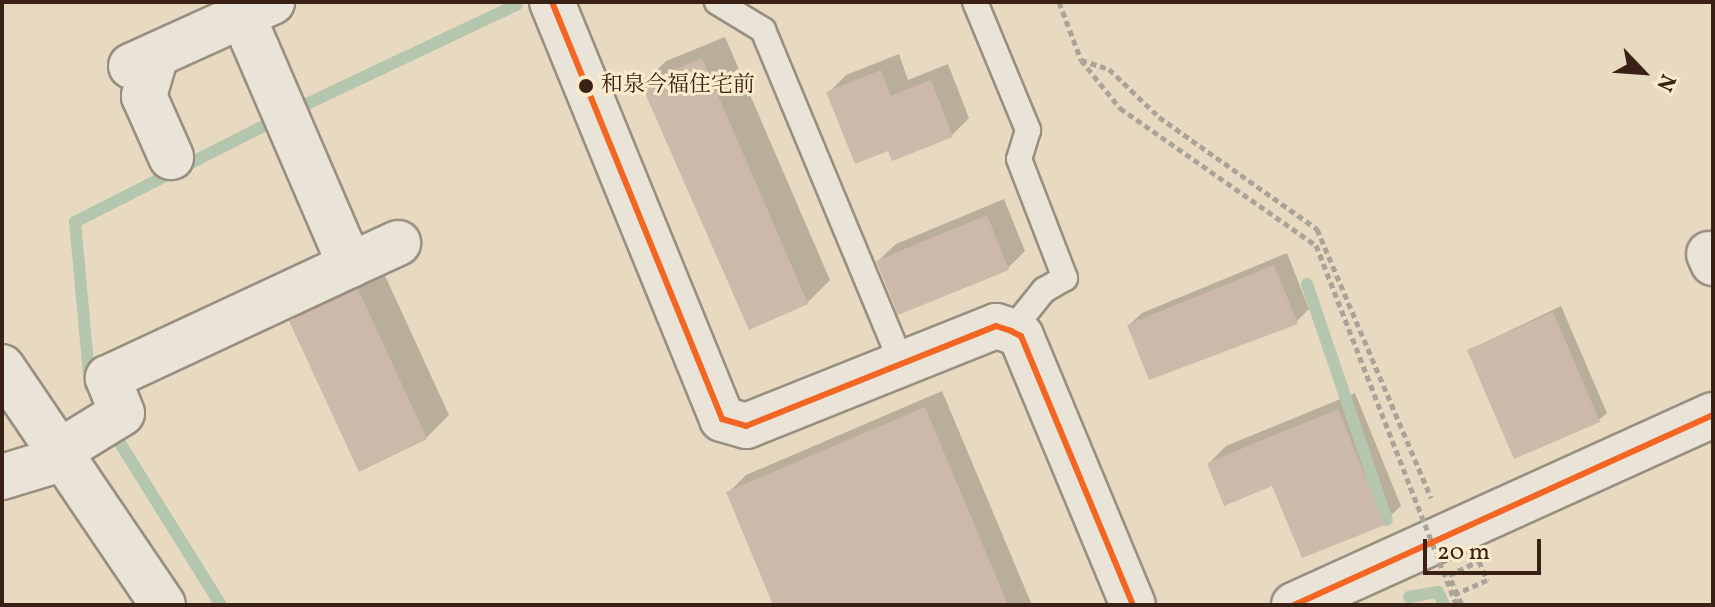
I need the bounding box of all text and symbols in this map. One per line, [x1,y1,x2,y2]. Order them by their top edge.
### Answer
north arrow [1603,32,1683,112]
text: N [1648,69,1683,96]
place label: 和泉今福住宅前 [601,73,755,99]
marker: 和泉今福住宅前 [578,78,594,94]
scale bar [1427,523,1545,573]
text: 20 m [1437,536,1490,570]

